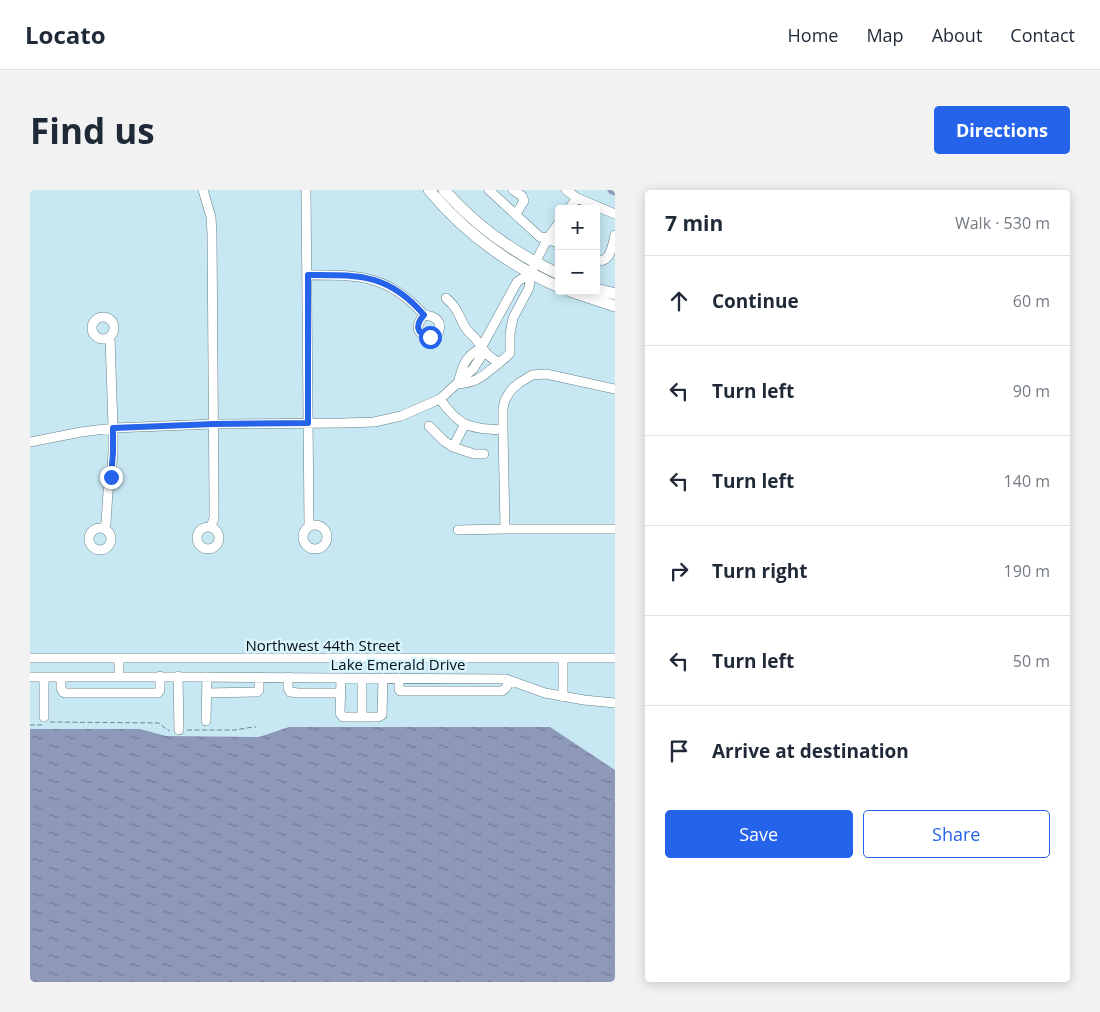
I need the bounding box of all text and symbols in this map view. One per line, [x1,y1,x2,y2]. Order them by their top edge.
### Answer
text: Locato [25,18,106,51]
text: Home [788,23,838,47]
text: Map [866,23,904,47]
text: About [932,23,982,47]
text: Contact [1010,23,1075,47]
button: Directions [934,106,1070,154]
text: Find us [30,107,155,154]
map controls [555,205,600,295]
button: + [555,205,600,250]
text: 7 min [665,209,723,237]
text: Walk · 530 m [955,212,1050,234]
button: − [555,250,600,295]
icon: ahead [665,287,693,315]
text: Continue [712,288,799,314]
text: 60 m [1013,290,1050,312]
route start [419,326,442,349]
icon: left [665,377,693,405]
text: Turn left [712,378,794,404]
text: 90 m [1013,380,1050,402]
route end [100,466,123,489]
icon: left [665,467,693,495]
text: Turn left [712,468,794,494]
text: 140 m [1004,470,1050,492]
icon: right [665,557,693,585]
text: Turn right [712,558,807,584]
text: 190 m [1004,560,1050,582]
street label: Northwest 44th Street [246,635,400,655]
icon: left [665,647,693,675]
text: Turn left [712,648,794,674]
text: 50 m [1013,650,1050,672]
street label: Lake Emerald Drive [330,654,466,674]
icon: arrive [665,737,693,765]
text: Arrive at destination [712,738,909,764]
button: Save [665,810,853,858]
button: Share [863,810,1050,858]

